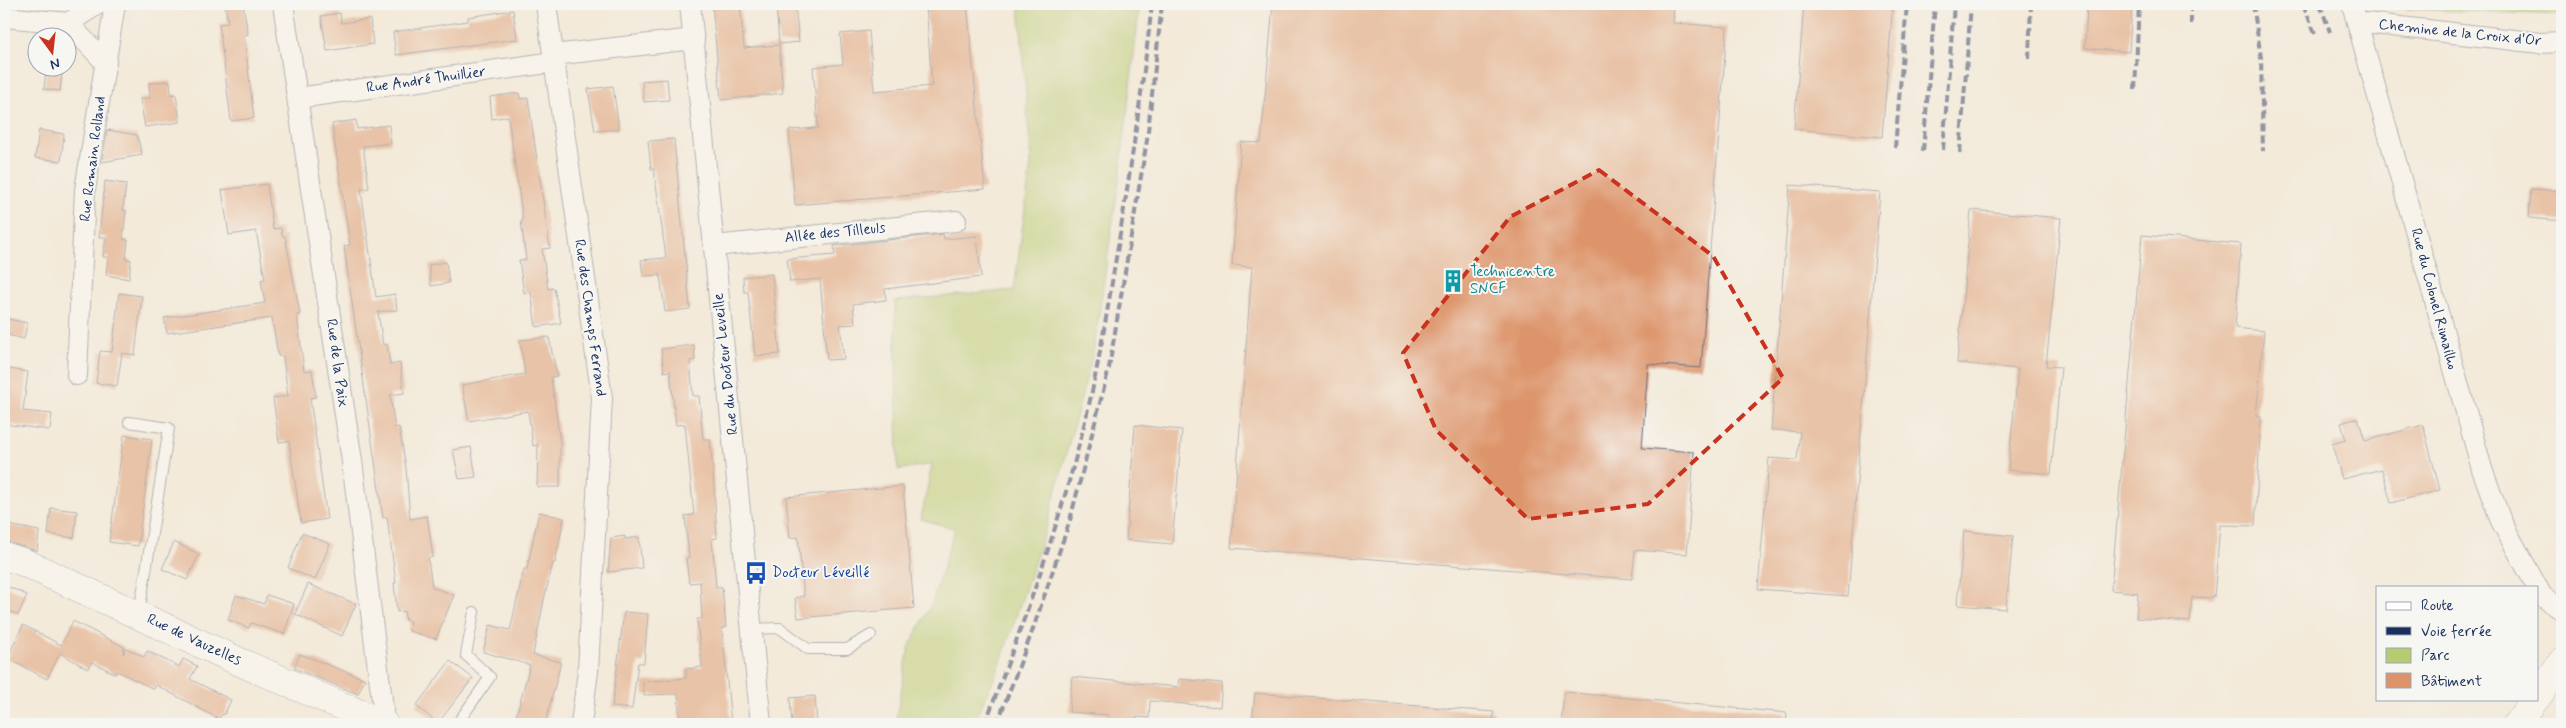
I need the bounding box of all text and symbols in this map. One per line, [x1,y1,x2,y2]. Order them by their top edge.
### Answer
street label: Chemine de la Croix d'Or [2378,15,2542,51]
north arrow [28,28,78,78]
text: N [48,54,62,73]
street label: Rue André Thuillier [365,62,487,98]
street label: Rue Romain Rolland [75,95,111,223]
street label: Allée des Tilleuls [784,218,887,248]
street label: Rue du Colonel Rimailho [2406,226,2462,372]
street label: Rue des Champs Ferrand [569,238,611,398]
place label: Technicentre SNCF [1470,262,1555,299]
building icon: Technicentre SNCF [1440,268,1466,294]
street label: Rue du Docteur Leveille [709,292,743,436]
street label: Rue de la Paix [321,318,353,409]
bus stop icon: Docteur Léveillé [743,560,769,586]
place label: Docteur Léveillé [772,563,870,583]
legend [2376,586,2538,700]
text: Route [2421,596,2454,616]
street label: Rue de Vauzelles [143,609,245,671]
text: Voie ferrée [2421,622,2492,642]
text: Parc [2421,646,2449,666]
text: Bâtiment [2421,672,2482,692]

